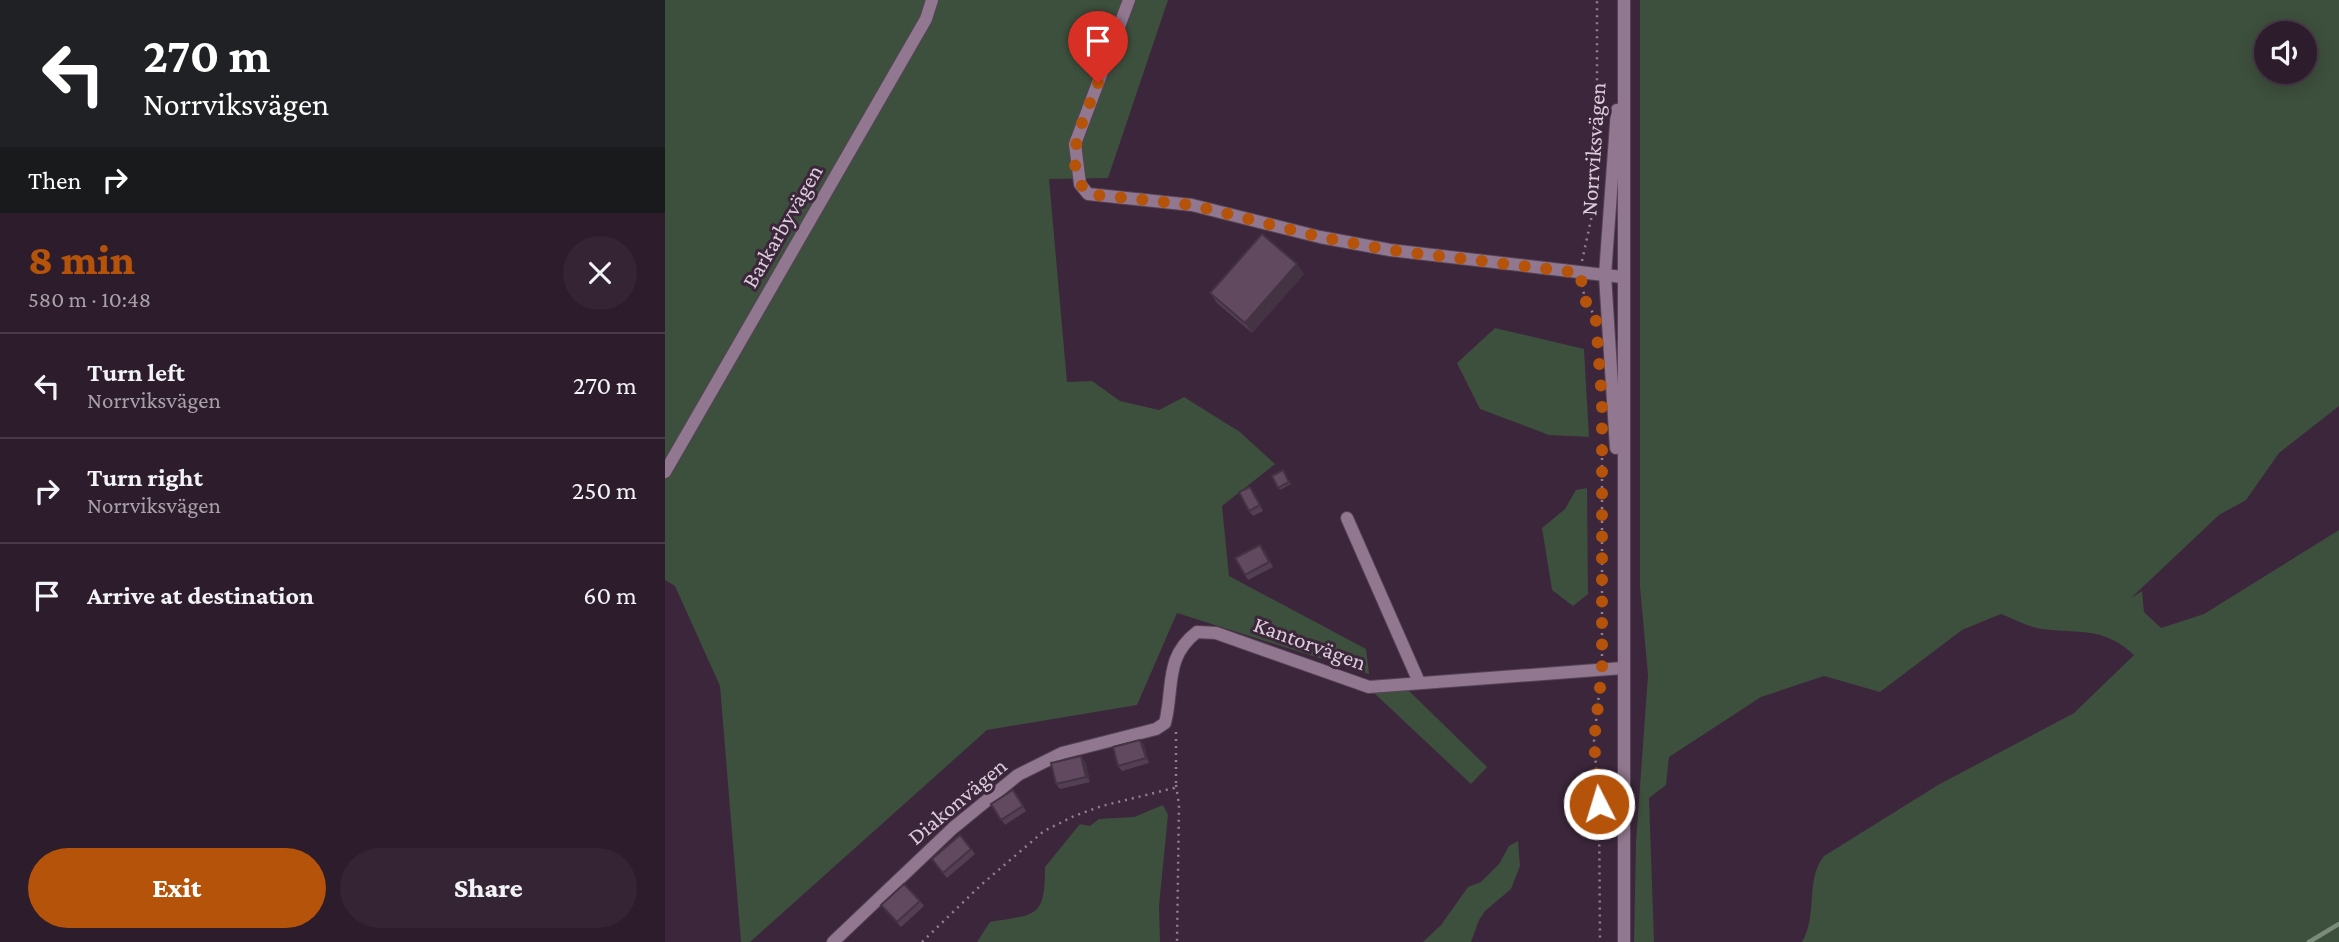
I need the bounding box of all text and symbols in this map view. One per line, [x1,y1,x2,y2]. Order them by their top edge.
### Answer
pin [1068,11,1128,83]
map controls [2254,21,2317,84]
button: sound [2254,21,2317,84]
icon: arrive [1079,22,1117,60]
icon: left [28,28,119,119]
text: 270 m [143,28,271,83]
street label: Norrviksvägen [1575,81,1611,217]
text: Norrviksvägen [143,86,329,122]
street label: Barkarbyvägen [736,160,828,292]
icon: right [96,161,134,199]
text: Then [28,166,82,195]
text: 8 min [28,236,135,283]
button: close [563,236,637,310]
text: 580 m · 10:48 [28,286,151,312]
text: Turn left [87,358,185,387]
icon: left [28,367,66,405]
text: 270 m [573,371,637,400]
text: Norrviksvägen [87,387,221,413]
text: Turn right [87,463,203,492]
icon: right [28,472,66,510]
text: 250 m [572,476,637,505]
text: Norrviksvägen [87,492,221,518]
icon: arrive [28,577,66,615]
text: Arrive at destination [87,581,314,610]
text: 60 m [583,581,637,610]
street label: Kantorvägen [1250,611,1370,675]
street label: Diakonvägen [902,752,1012,850]
position arrow [1562,767,1636,841]
button: Exit [28,848,326,928]
button: Share [340,848,637,928]

